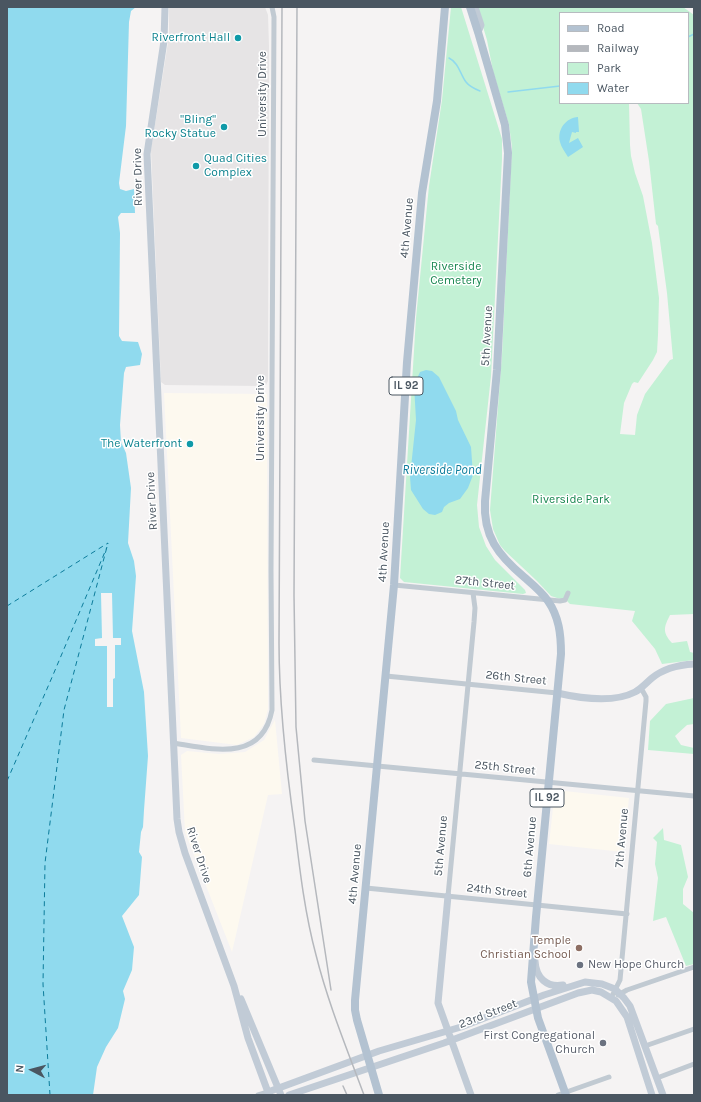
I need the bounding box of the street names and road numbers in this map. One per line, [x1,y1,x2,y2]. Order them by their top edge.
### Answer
street label: University Drive [256,51,270,137]
street label: River Drive [130,148,146,206]
street label: 4th Avenue [397,197,417,259]
street label: 5th Avenue [478,305,496,367]
street label: University Drive [254,375,268,461]
road number: IL 92 [389,377,423,395]
street label: River Drive [143,471,161,531]
street label: 4th Avenue [375,521,393,583]
street label: 27th Street [454,573,516,593]
street label: 26th Street [485,668,547,688]
street label: 25th Street [474,758,536,778]
road number: IL 92 [530,789,564,807]
street label: 7th Avenue [612,808,632,868]
street label: 5th Avenue [431,815,451,877]
street label: 6th Avenue [520,816,540,878]
street label: River Drive [183,825,215,885]
street label: 4th Avenue [345,843,365,905]
street label: 24th Street [466,881,528,901]
street label: 23rd Street [457,996,519,1032]

